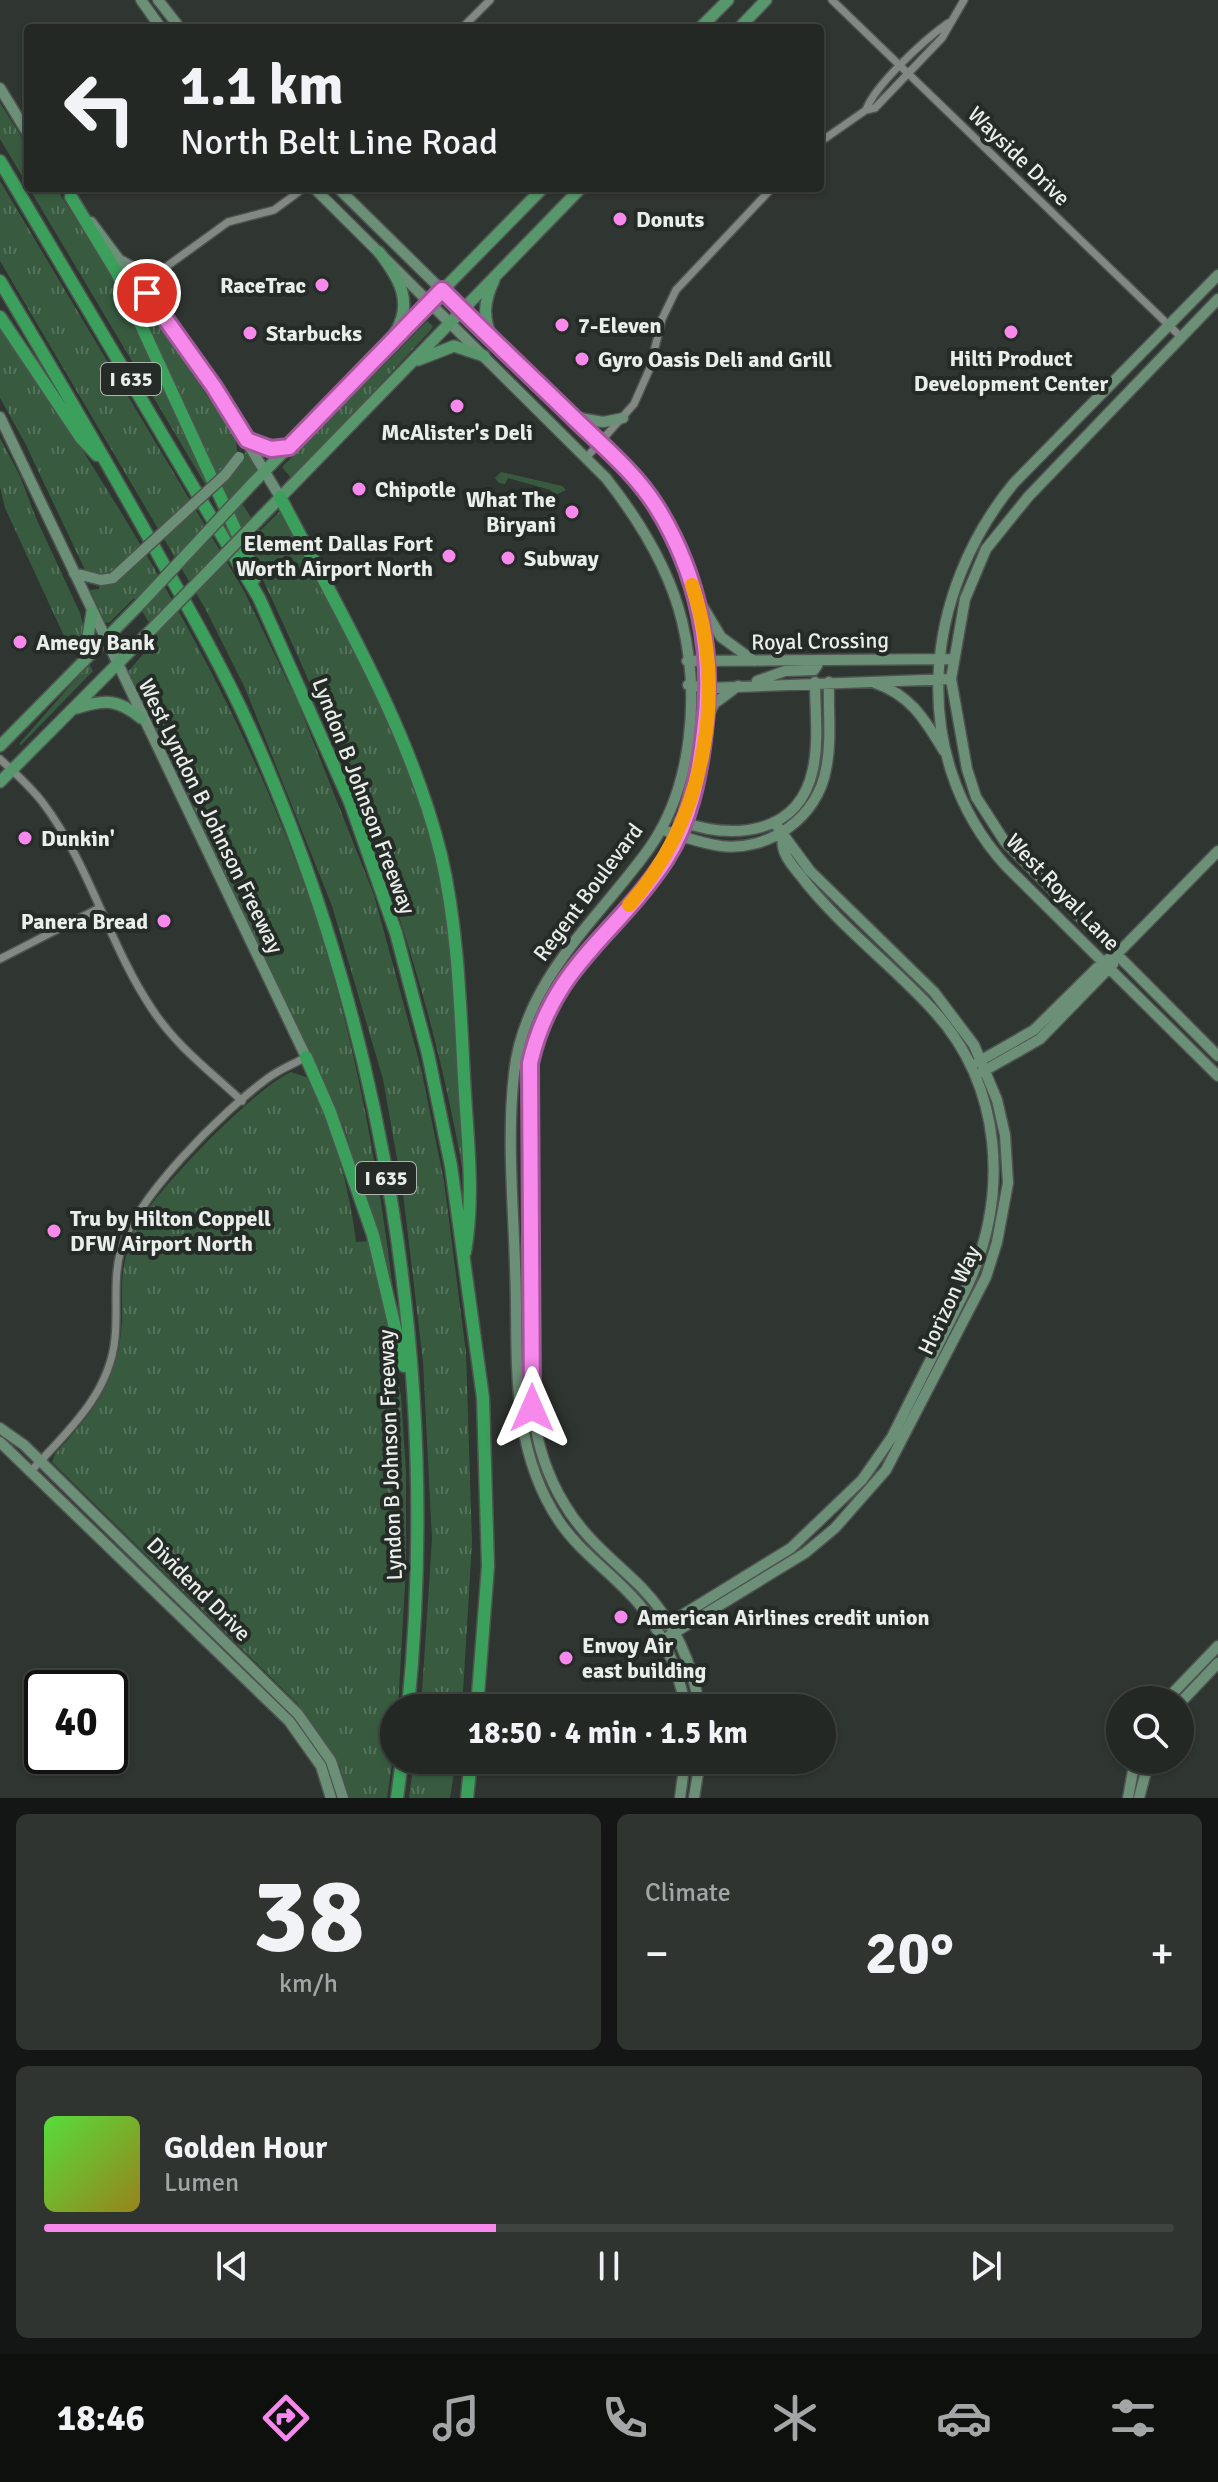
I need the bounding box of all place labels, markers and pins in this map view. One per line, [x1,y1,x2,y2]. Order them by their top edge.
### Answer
place label: Donuts [636,206,705,233]
marker: Donuts [611,210,629,228]
pin [113,259,181,327]
place label: RaceTrac [220,272,306,299]
marker: RaceTrac [313,276,331,294]
place label: 7-Eleven [578,312,661,339]
marker: 7-Eleven [553,316,571,334]
place label: Starbucks [266,320,362,347]
marker: Hilti Product Development Center [1002,323,1020,341]
marker: Starbucks [241,324,259,342]
place label: Hilti Product Development Center [914,345,1108,397]
place label: Gyro Oasis Deli and Grill [598,346,832,373]
marker: Gyro Oasis Deli and Grill [573,350,591,368]
marker: McAlister's Deli [448,397,466,415]
place label: McAlister's Deli [381,419,533,446]
place label: Chipotle [375,476,456,503]
marker: Chipotle [350,480,368,498]
place label: What The Biryani [466,486,556,538]
marker: What The Biryani [563,503,581,521]
place label: Element Dallas Fort Worth Airport North [236,530,433,582]
place label: Subway [524,545,599,572]
marker: Element Dallas Fort Worth Airport North [440,547,458,565]
marker: Subway [499,549,517,567]
place label: Amegy Bank [36,629,155,656]
marker: Amegy Bank [11,633,29,651]
place label: Dunkin' [41,825,115,852]
marker: Dunkin' [16,829,34,847]
place label: Panera Bread [21,908,148,935]
marker: Panera Bread [155,912,173,930]
place label: Tru by Hilton Coppell DFW Airport North [70,1205,271,1257]
marker: Tru by Hilton Coppell DFW Airport North [45,1222,63,1240]
place label: American Airlines credit union [637,1604,929,1631]
marker: American Airlines credit union [612,1608,630,1626]
place label: Envoy Air east building [582,1632,707,1684]
marker: Envoy Air east building [557,1649,575,1667]

